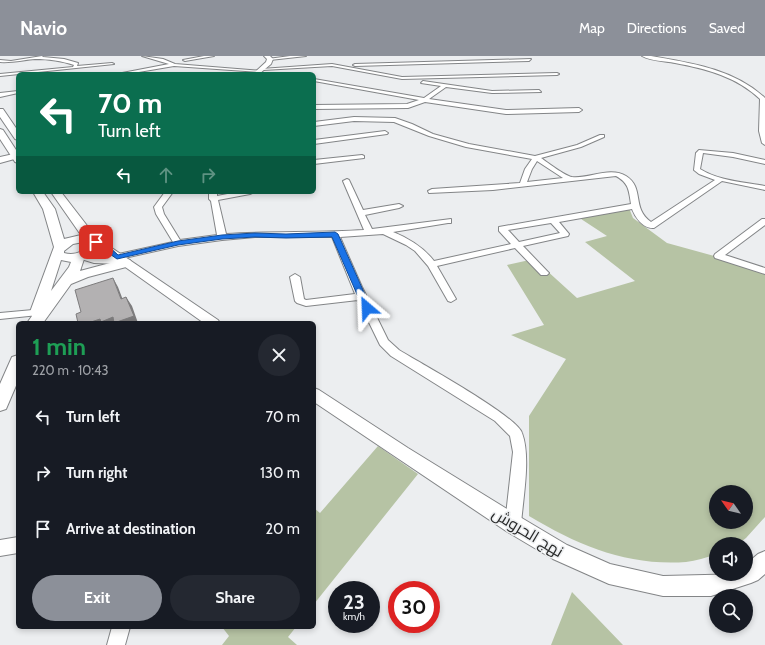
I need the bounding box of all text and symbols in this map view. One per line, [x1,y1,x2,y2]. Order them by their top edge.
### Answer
text: Navio [20,17,67,40]
text: Map [579,19,605,37]
text: Directions [627,19,687,37]
text: Saved [709,19,745,37]
text: 70 m [98,86,162,120]
icon: left [32,88,84,140]
text: Turn left [98,120,161,142]
icon: left [113,164,135,186]
icon: ahead [155,164,177,186]
icon: right [197,164,219,186]
pin [79,225,113,259]
icon: arrive [85,231,107,253]
position arrow [346,287,388,329]
text: 1 min [32,332,86,361]
button: close [258,334,300,376]
text: 220 m · 10:43 [32,362,109,378]
icon: left [32,406,54,428]
text: Turn left [66,408,120,426]
text: 70 m [266,408,300,426]
icon: right [32,462,54,484]
text: Turn right [66,464,127,482]
text: 130 m [260,464,300,482]
north arrow [709,485,753,529]
map controls [709,485,753,633]
street label: نهج الحروش [488,504,567,563]
icon: arrive [32,518,54,540]
text: Arrive at destination [66,520,196,538]
text: 20 m [265,520,300,538]
button: sound [709,537,753,581]
button: Exit [32,575,162,621]
button: Share [170,575,300,621]
speed limit sign: 30 [388,581,440,633]
button: search [709,589,753,633]
text: 23 [343,590,365,614]
text: km/h [343,610,365,623]

